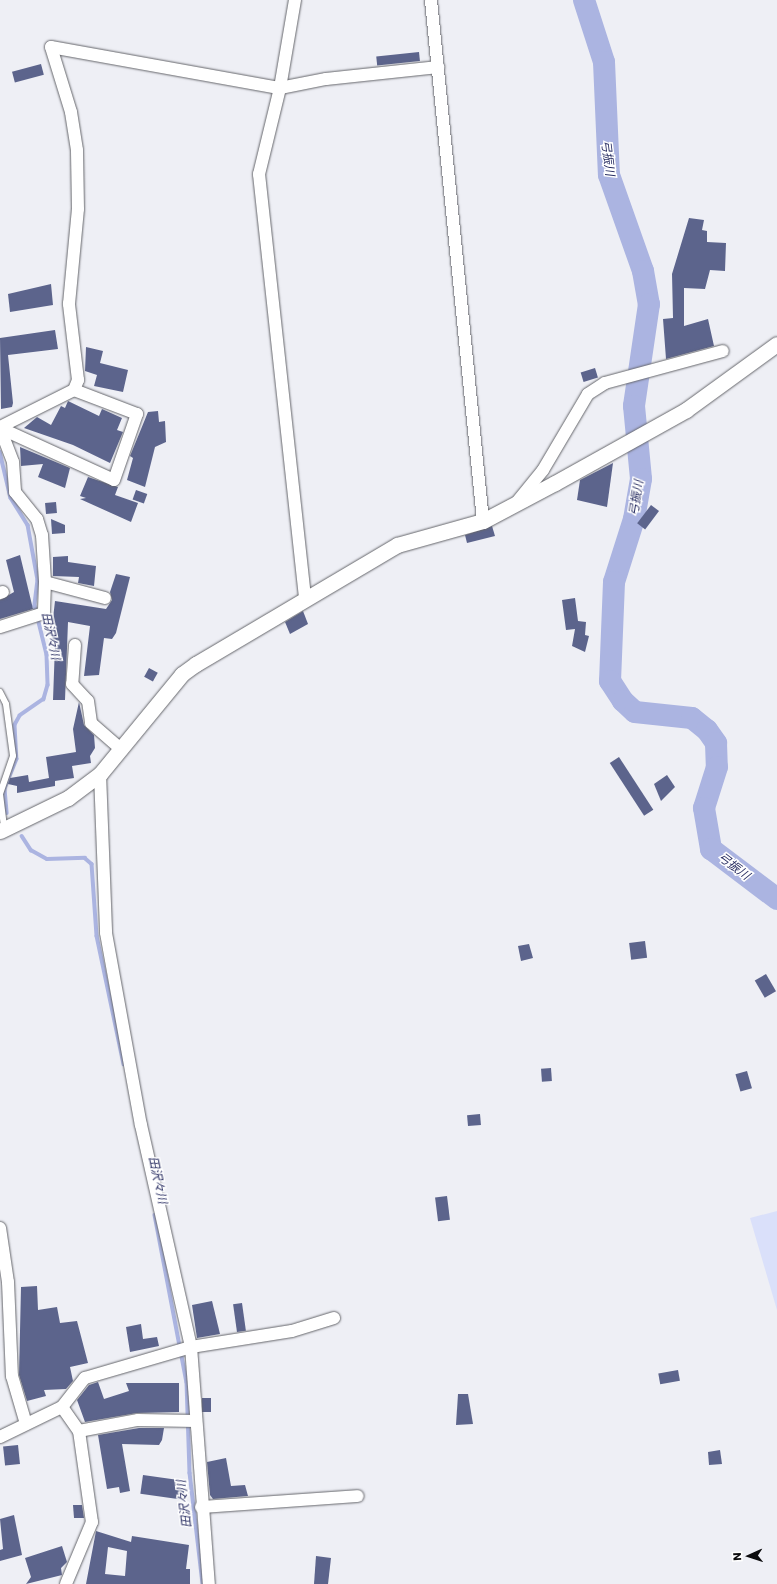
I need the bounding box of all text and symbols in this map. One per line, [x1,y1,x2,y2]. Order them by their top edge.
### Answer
water label: 弓振川 [599,139,617,177]
water label: 弓振川 [626,479,646,517]
water label: 田沢々川 [39,611,63,661]
water label: 弓振川 [715,849,753,883]
water label: 田沢々川 [146,1155,170,1205]
water label: 田沢々川 [174,1479,194,1529]
north arrow [729,1536,769,1576]
text: N [729,1552,745,1561]

